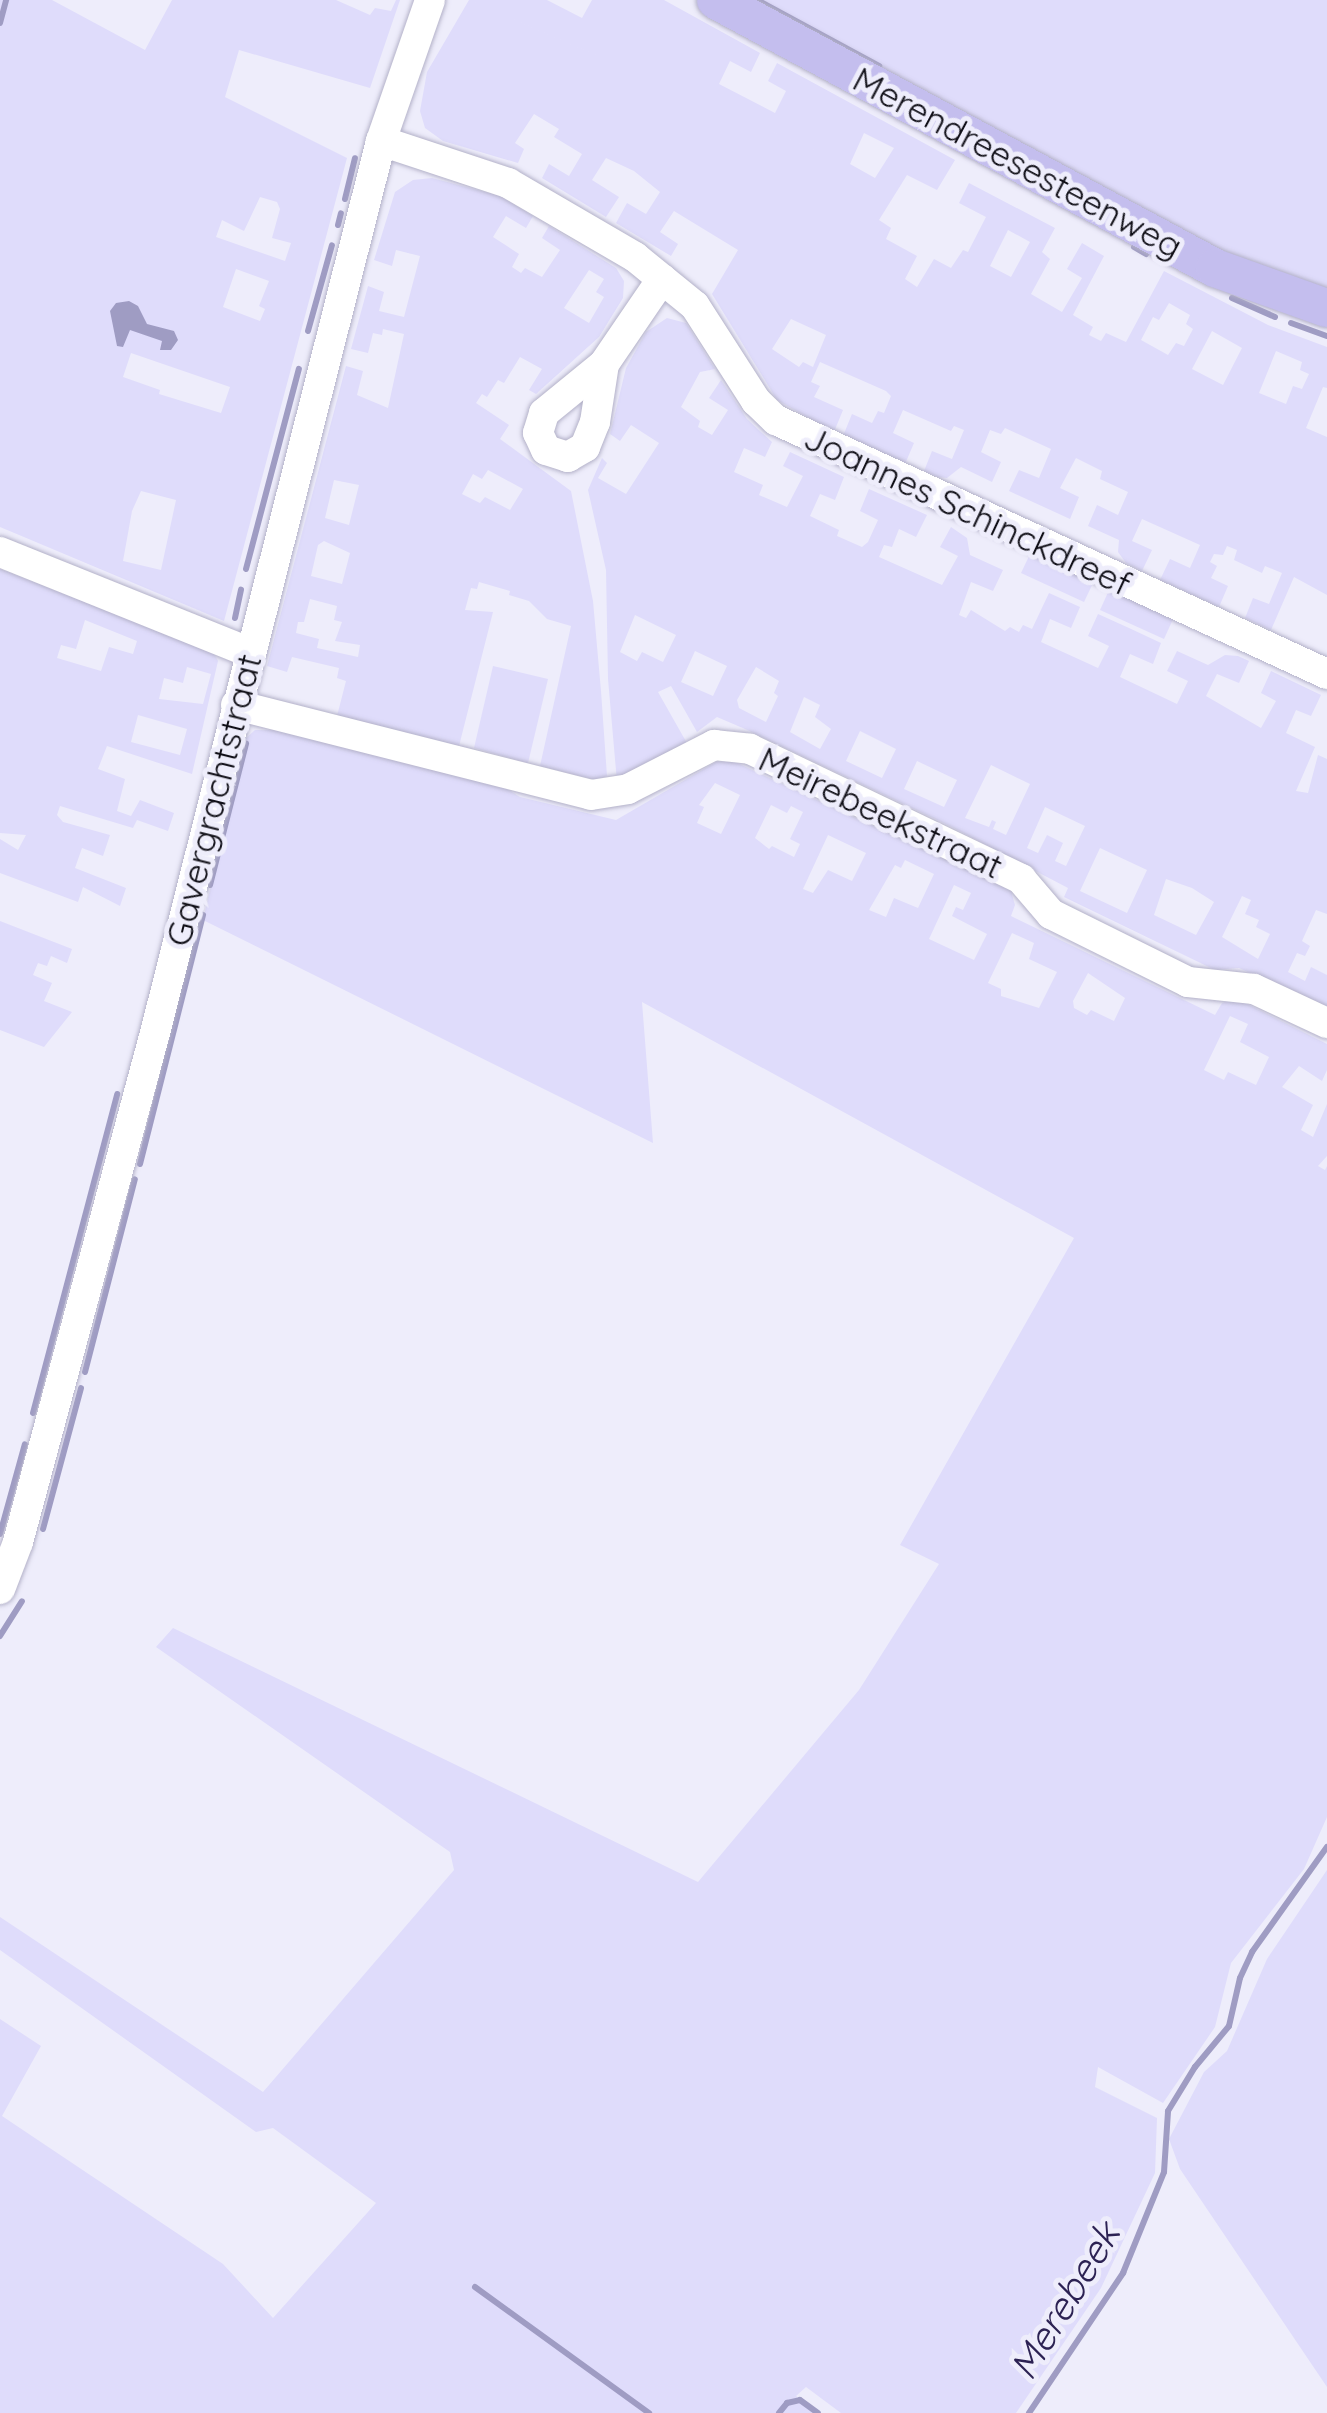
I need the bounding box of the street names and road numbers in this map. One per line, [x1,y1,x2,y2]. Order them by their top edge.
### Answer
street label: Merendreesesteenweg [846,57,1190,267]
street label: Joannes Schinckdreef [798,416,1138,604]
street label: Gavergrachtstraat [156,650,270,950]
street label: Meirebeekstraat [753,737,1009,887]

